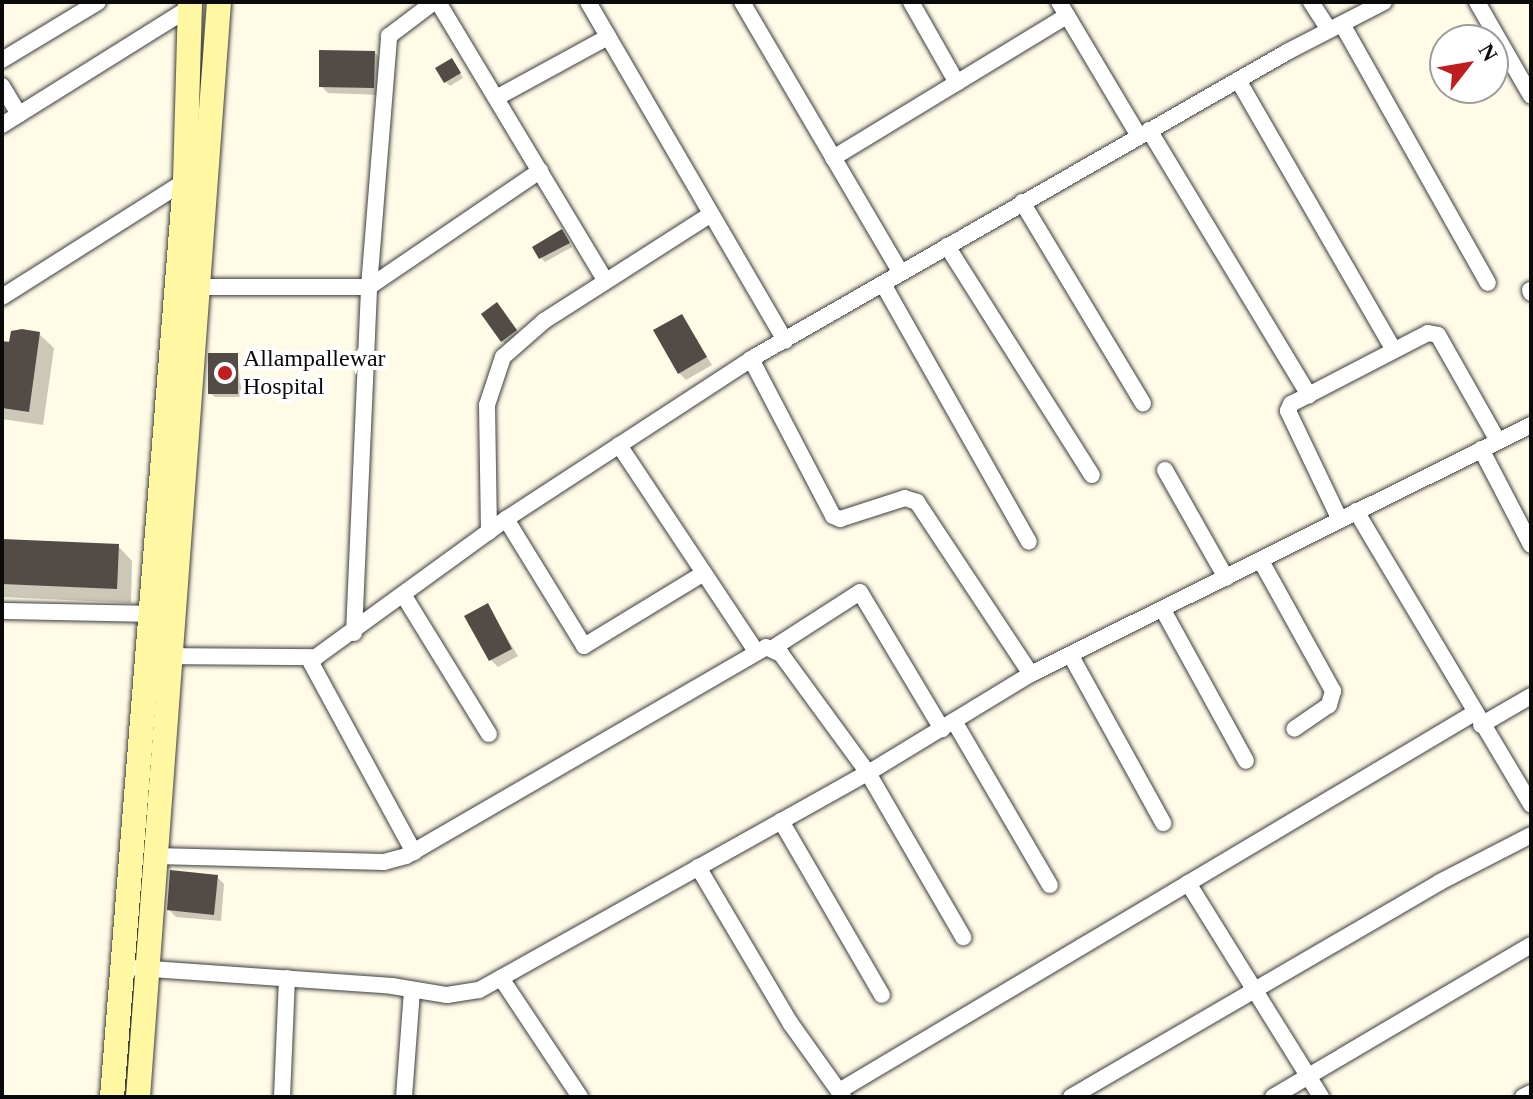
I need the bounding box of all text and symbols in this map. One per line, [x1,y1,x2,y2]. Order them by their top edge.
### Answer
north arrow [1429,24,1509,104]
text: N [1473,39,1503,66]
place label: Allampallewar Hospital [243,345,386,401]
marker: Allampallewar Hospital [214,362,236,384]

